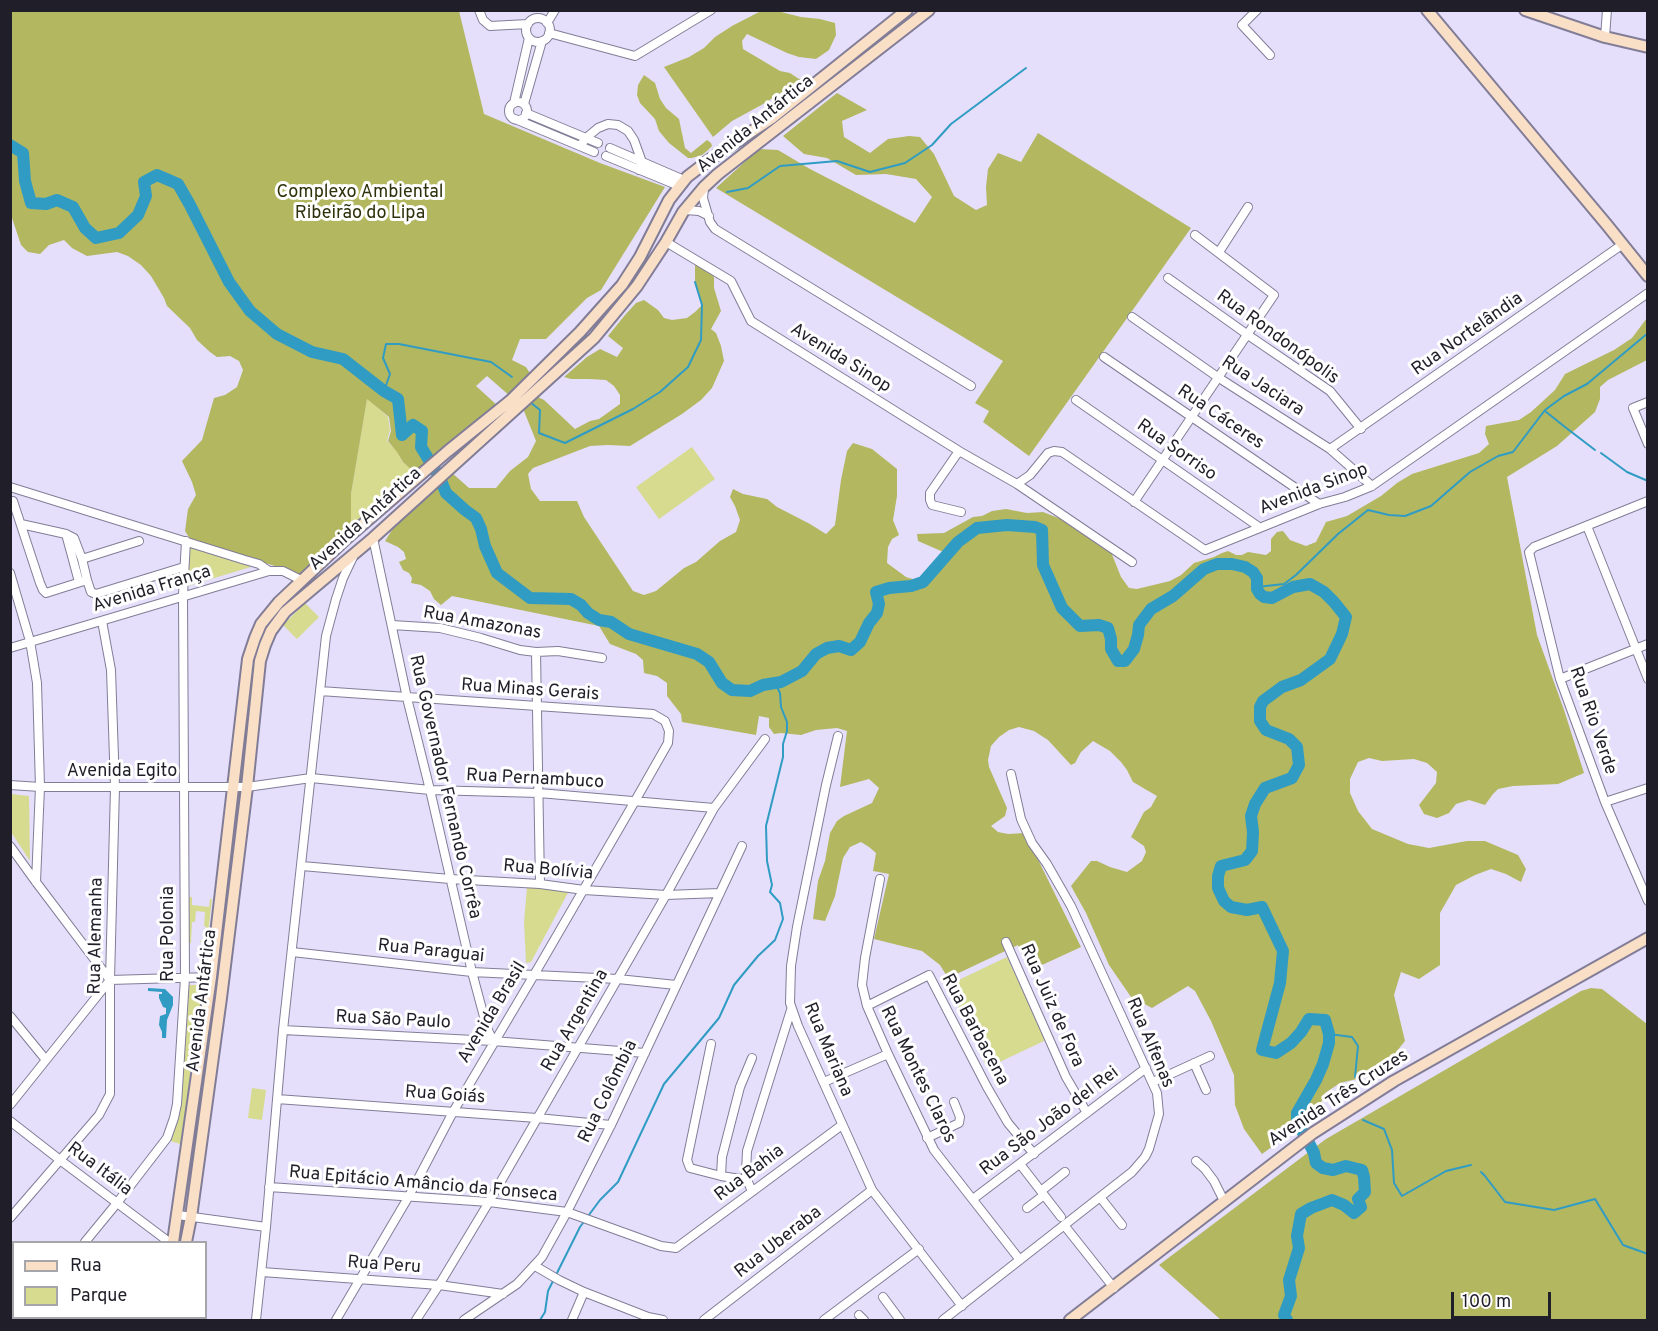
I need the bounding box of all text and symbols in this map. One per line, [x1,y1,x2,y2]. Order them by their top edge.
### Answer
street label: Avenida Antártica [693,71,819,179]
park label: Complexo Ambiental Ribeirão do Lipa [277,182,443,224]
street label: Rua Rondonópolis [1211,286,1343,390]
street label: Rua Nortelândia [1408,289,1528,381]
street label: Avenida Sinop [786,319,894,399]
street label: Rua Jaciara [1216,352,1308,422]
street label: Rua Cáceres [1172,381,1268,455]
street label: Rua Sorriso [1132,416,1220,486]
street label: Avenida Sinop [1257,459,1371,521]
street label: Avenida Antártica [305,464,427,576]
street label: Avenida França [90,562,214,618]
street label: Rua Amazonas [421,603,543,645]
street label: Rua Governador Fernando Corrêa [403,653,485,921]
street label: Rua Rio Verde [1563,664,1621,778]
street label: Rua Minas Gerais [460,675,600,707]
street label: Avenida Egito [67,761,177,783]
street label: Rua Pernambuco [465,766,605,794]
street label: Rua Bolívia [502,856,594,886]
street label: Rua Alemanha [85,877,109,995]
street label: Rua Polonia [158,886,180,982]
street label: Avenida Antártica [184,928,222,1074]
street label: Rua Paraguai [377,936,485,968]
street label: Rua Juiz de Fora [1014,941,1088,1071]
street label: Avenida Brasil [454,958,532,1068]
street label: Rua Argentina [538,966,614,1076]
street label: Rua Barbacena [936,971,1012,1089]
street label: Rua Alfenas [1120,995,1178,1091]
street label: Rua Mariana [797,1000,857,1100]
street label: Rua Montes Claros [874,1003,960,1147]
street label: Rua São Paulo [335,1007,451,1035]
street label: Rua Colômbia [575,1037,643,1147]
street label: Avenida Três Cruzes [1265,1046,1413,1152]
street label: Rua São João del Rei [976,1063,1124,1181]
street label: Rua Goiás [404,1082,486,1110]
street label: Rua Itália [62,1139,136,1201]
street label: Rua Bahia [711,1141,789,1207]
street label: Rua Epitácio Amâncio da Fonseca [288,1162,558,1208]
street label: Rua Uberaba [731,1202,827,1284]
legend [12,1241,207,1319]
street label: Rua Peru [346,1253,422,1279]
text: Rua [70,1255,101,1278]
scale bar [1454,1280,1554,1318]
text: Parque [70,1285,127,1308]
text: 100 m [1462,1291,1511,1314]

